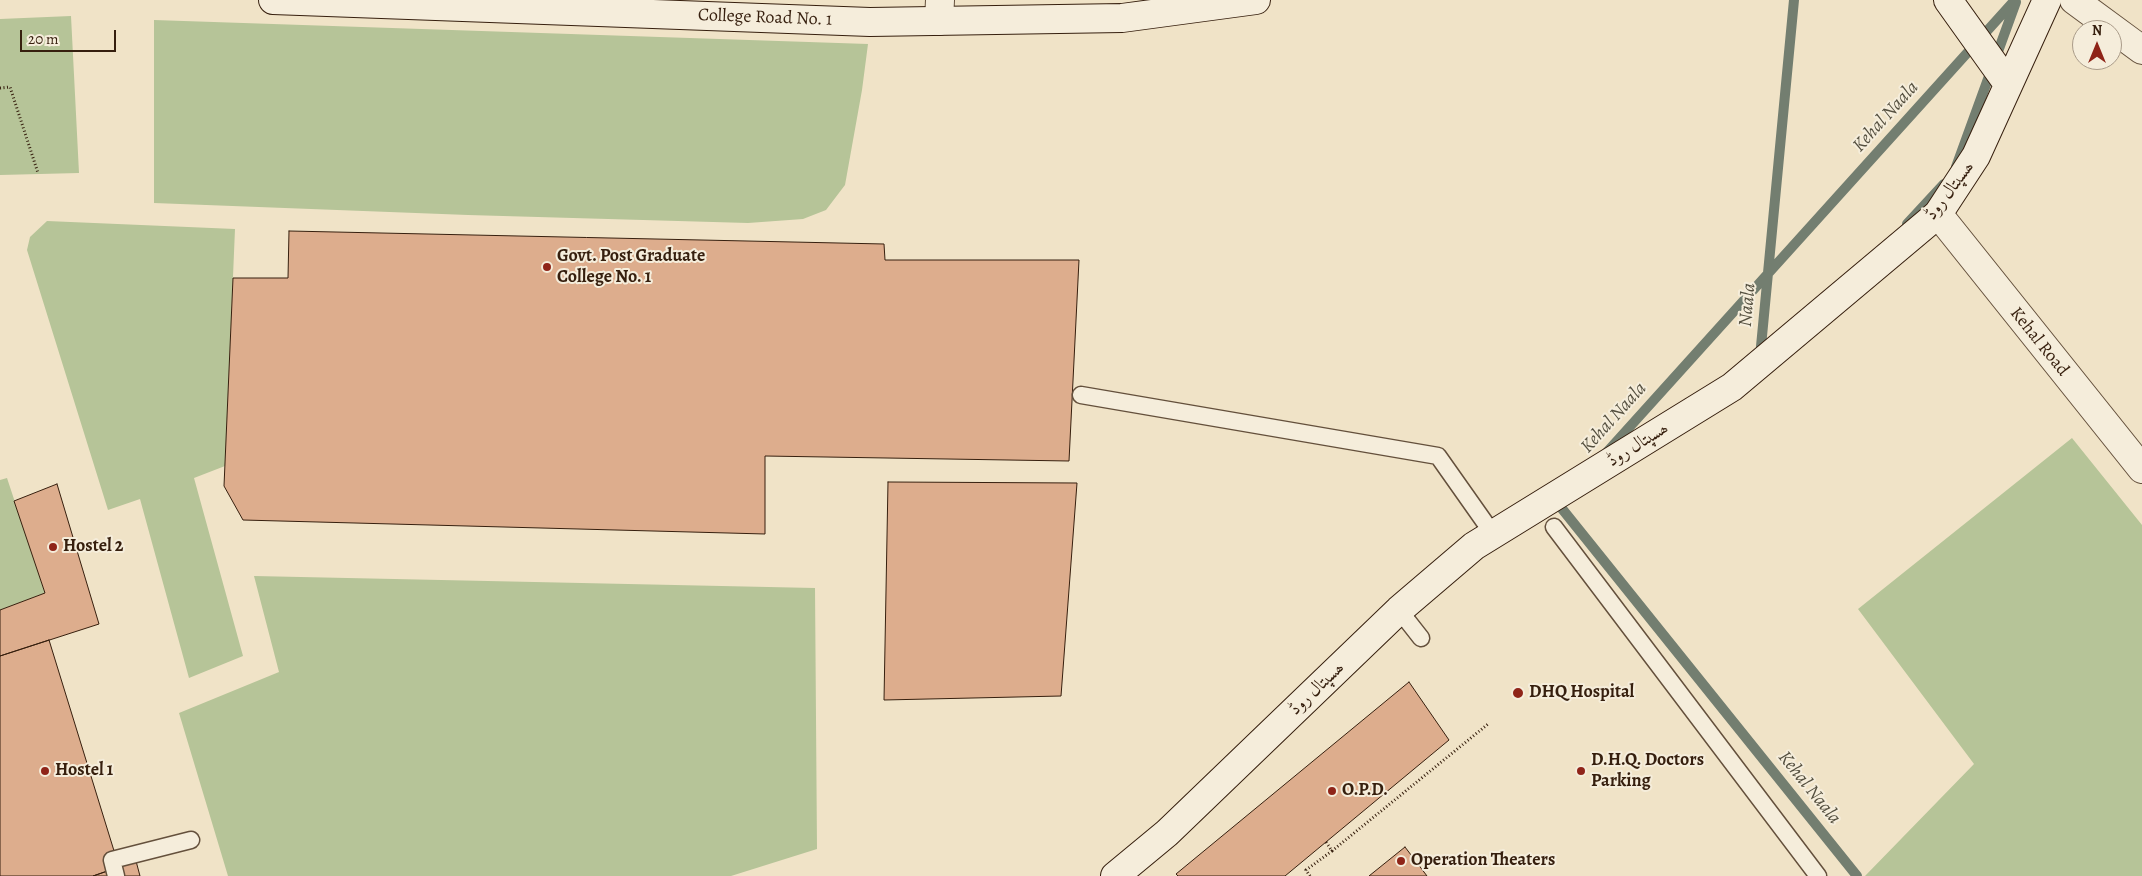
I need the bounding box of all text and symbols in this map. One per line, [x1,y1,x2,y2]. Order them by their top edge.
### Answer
street label: College Road No. 1 [698,5,832,31]
scale bar [22,20,119,52]
north arrow [2072,20,2122,70]
text: N [2092,21,2102,40]
text: 20 m [28,29,59,49]
water label: Kehal Naala [1848,77,1924,157]
street label: ھسپتال روڈ [1921,157,1979,225]
place label: Govt. Post Graduate College No. 1 [557,246,705,288]
marker: Govt. Post Graduate College No. 1 [541,261,553,273]
water label: Naala [1735,282,1761,328]
street label: Kehal Road [2005,303,2073,381]
water label: Kehal Naala [1576,378,1652,458]
street label: ھسپتال روڈ [1603,418,1673,472]
place label: Hostel 2 [63,536,123,558]
marker: Hostel 2 [47,541,59,553]
street label: ھسپتال روڈ [1285,658,1349,720]
place label: DHQ Hospital [1529,682,1634,704]
marker: DHQ Hospital [1511,686,1525,700]
water label: Kehal Naala [1773,747,1845,829]
place label: D.H.Q. Doctors Parking [1591,750,1704,792]
place label: Hostel 1 [55,760,113,782]
marker: Hostel 1 [39,765,51,777]
marker: D.H.Q. Doctors Parking [1575,765,1587,777]
place label: O.P.D. [1342,780,1388,802]
marker: O.P.D. [1326,785,1338,797]
place label: Operation Theaters [1411,850,1555,872]
marker: Operation Theaters [1395,855,1407,867]

